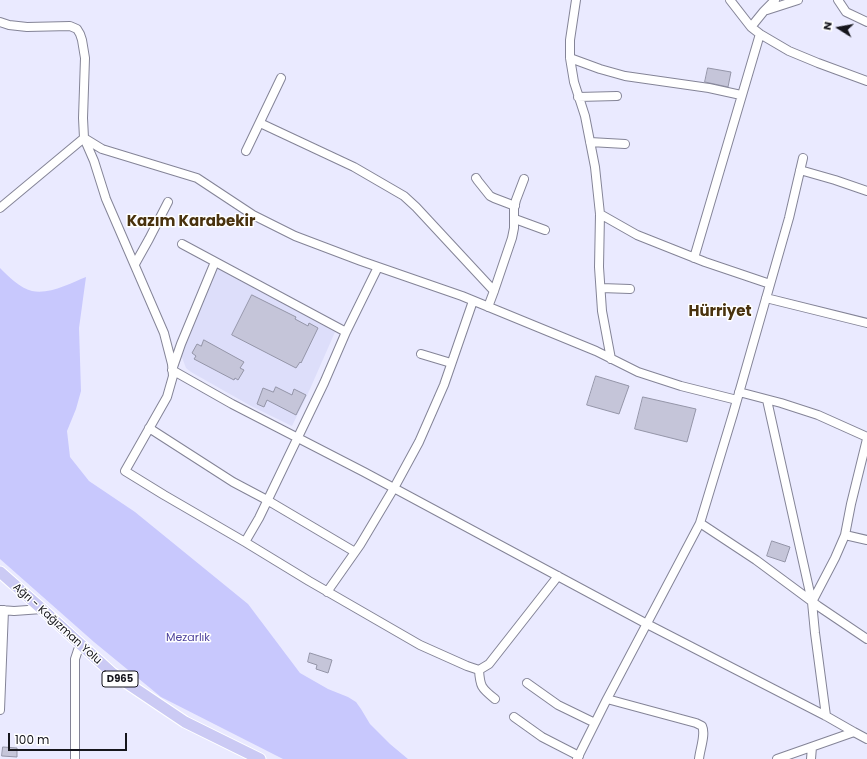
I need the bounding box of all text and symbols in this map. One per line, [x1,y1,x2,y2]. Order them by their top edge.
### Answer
north arrow [819,8,859,48]
text: N [819,20,836,31]
district label: Kazım Karabekir [127,213,255,231]
district label: Hürriyet [688,303,752,321]
street label: Ağrı - Kağızman Yolu [10,581,104,667]
park label: Mezarlık [166,631,210,645]
road number: D965 [102,671,138,687]
scale bar [10,725,129,751]
text: 100 m [15,731,49,748]

